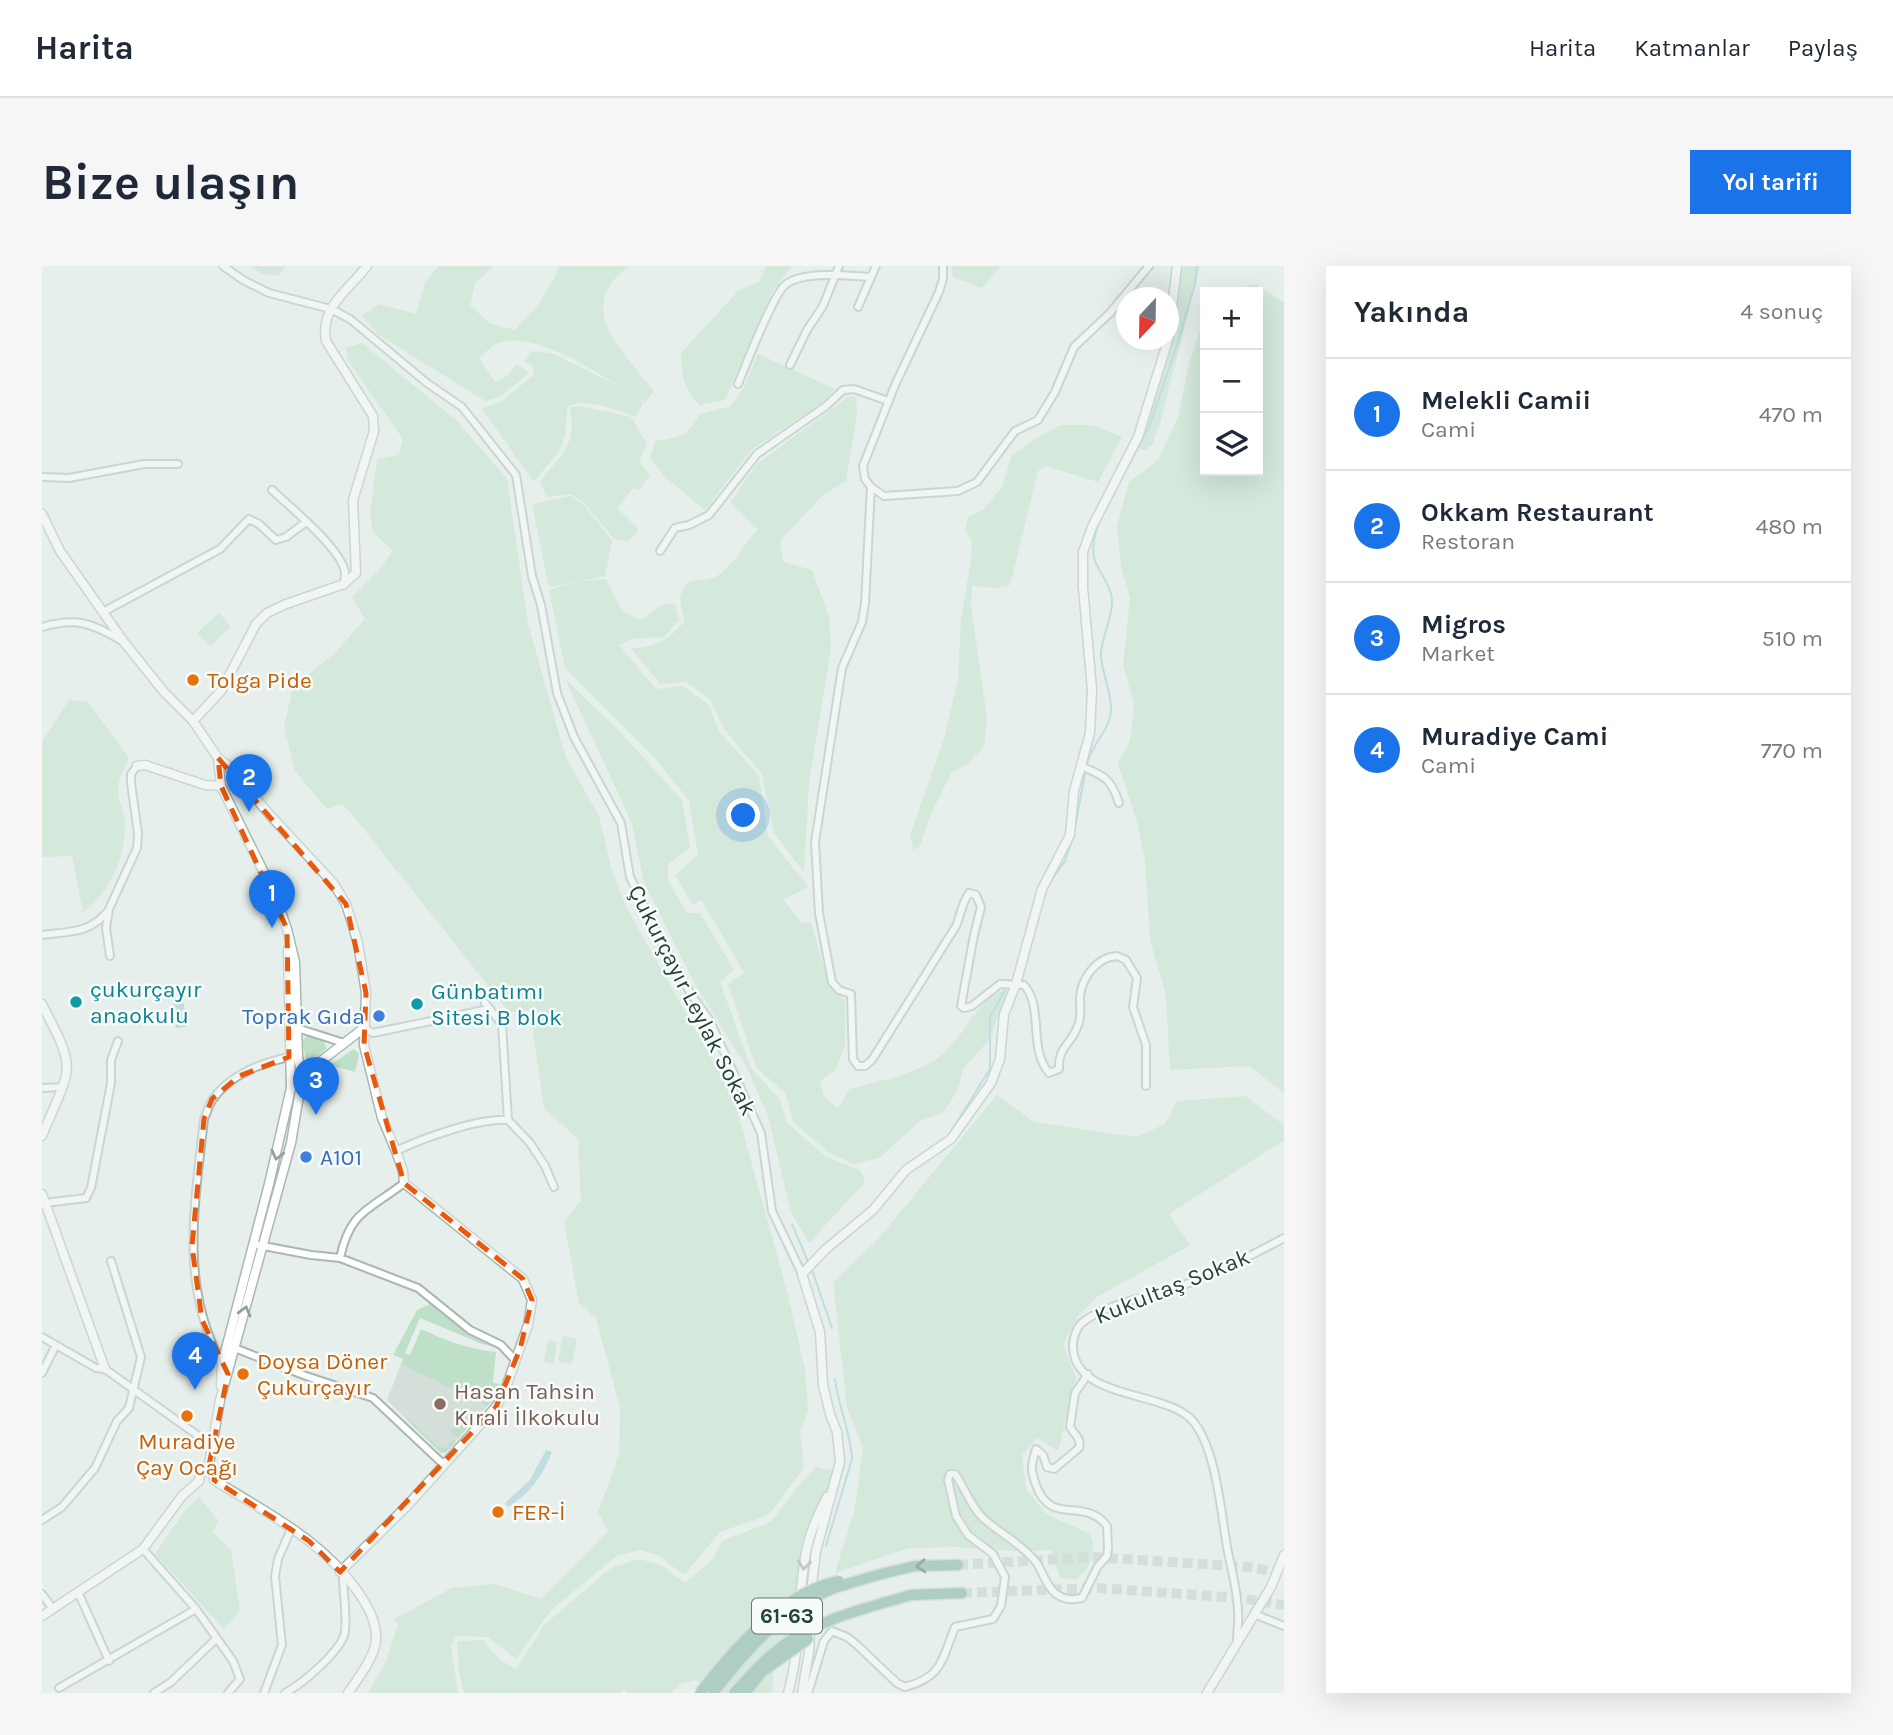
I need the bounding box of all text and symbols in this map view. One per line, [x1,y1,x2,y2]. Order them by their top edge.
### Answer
text: Harita [35,29,134,67]
text: Harita [1529,34,1596,62]
text: Katmanlar [1634,34,1750,62]
text: Paylaş [1788,34,1858,62]
button: Yol tarifi [1690,150,1851,214]
text: Bize ulaşın [42,154,299,211]
north arrow [1116,287,1179,350]
map controls [1200,287,1263,476]
button: + [1200,287,1263,350]
text: Yakında [1354,294,1469,330]
text: 4 sonuç [1740,298,1823,325]
button: − [1200,350,1263,413]
text: Melekli Camii [1421,385,1591,416]
text: 1 [1373,401,1381,428]
text: 470 m [1759,401,1823,428]
button: layers [1200,413,1263,476]
text: Cami [1421,416,1476,443]
text: Okkam Restaurant [1421,497,1654,528]
text: 2 [1370,513,1384,540]
text: 480 m [1755,513,1823,540]
text: Restoran [1421,528,1515,555]
text: Migros [1421,609,1506,640]
text: 3 [1370,625,1384,652]
text: 510 m [1762,625,1823,652]
text: Market [1421,640,1495,667]
place label: Tolga Pide [207,667,312,694]
marker: Tolga Pide [185,672,201,688]
text: Muradiye Cami [1421,721,1608,752]
text: 4 [1370,737,1384,764]
text: 770 m [1761,737,1823,764]
text: Cami [1421,752,1476,779]
pin: 2 [226,754,272,812]
your location [726,798,760,832]
pin: 1 [249,870,295,928]
street label: Çukurçayır Leylak Sokak [623,881,762,1120]
place label: çukurçayır anaokulu [90,976,202,1029]
place label: Günbatımı Sitesi B blok [431,978,562,1031]
marker: çukurçayır anaokulu [68,994,84,1010]
marker: Günbatımı Sitesi B blok [409,996,425,1012]
place label: Toprak Gıda [242,1003,365,1030]
marker: Toprak Gıda [371,1008,387,1024]
pin: 3 [293,1057,339,1115]
place label: A101 [320,1144,362,1171]
one-way arrow [271,1149,285,1161]
marker: A101 [298,1149,314,1165]
street label: Kukultaş Sokak [1091,1243,1254,1330]
one-way arrow [237,1305,251,1317]
pin: 4 [172,1332,218,1390]
place label: Doysa Döner Çukurçayır [257,1348,388,1401]
marker: Doysa Döner Çukurçayır [235,1366,251,1382]
place label: Hasan Tahsin Kırali İlkokulu [454,1378,600,1431]
marker: Hasan Tahsin Kırali İlkokulu [432,1396,448,1412]
marker: Muradiye Çay Ocağı [179,1408,195,1424]
place label: Muradiye Çay Ocağı [136,1428,238,1481]
place label: FER-İ [512,1499,566,1526]
marker: FER-İ [490,1504,506,1520]
one-way arrow [797,1559,812,1570]
one-way arrow [915,1559,926,1574]
road number: 61-63 [752,1598,822,1634]

